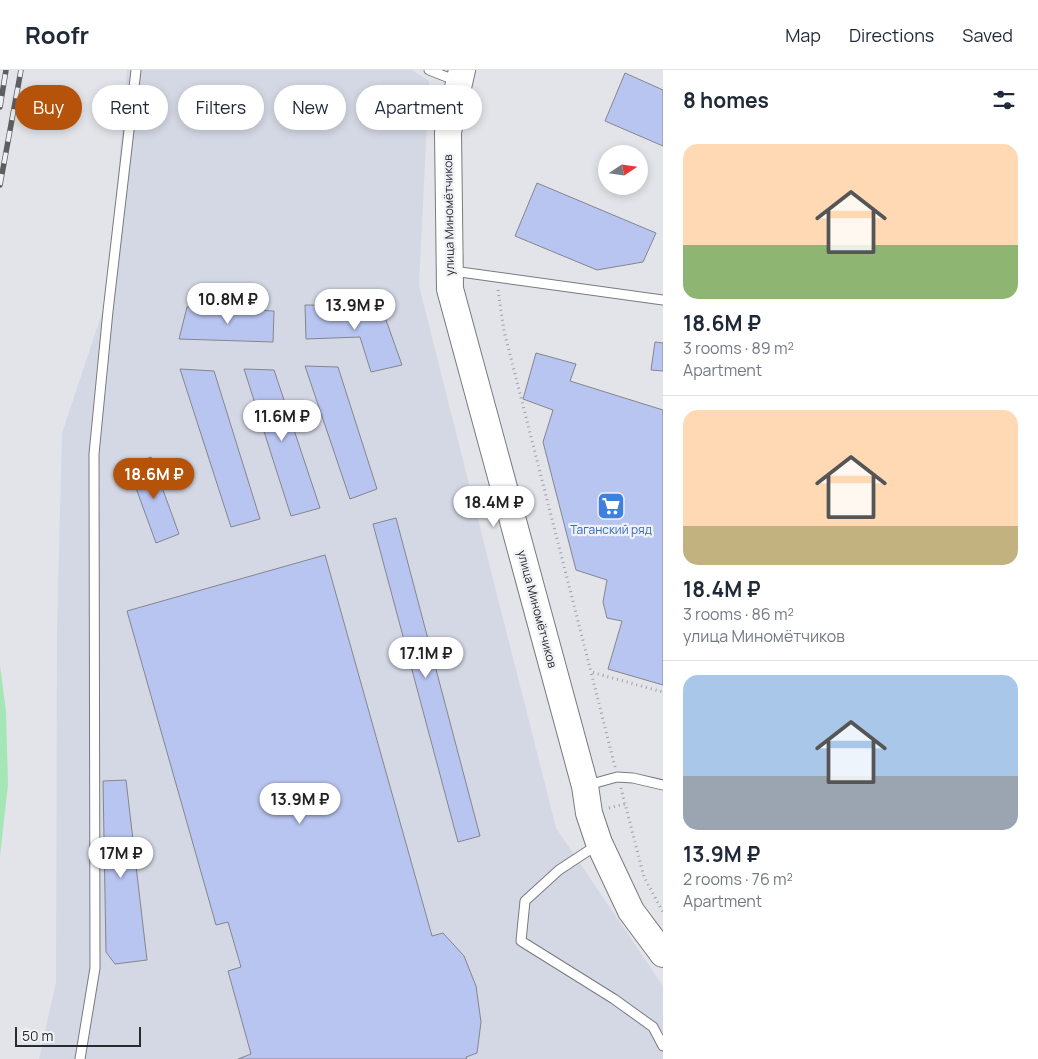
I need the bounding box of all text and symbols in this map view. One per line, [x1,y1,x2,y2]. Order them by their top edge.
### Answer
text: Roofr [25,18,89,51]
text: Map [785,23,821,47]
text: Directions [849,23,934,47]
text: Saved [962,23,1013,47]
chip: Buy [15,85,82,130]
chip: Rent [92,85,168,130]
chip: Filters [178,85,264,130]
chip: New [274,85,346,130]
chip: Apartment [356,85,482,130]
text: 8 homes [683,86,769,114]
icon: filters [990,86,1018,114]
north arrow [598,145,648,195]
map controls [598,145,648,195]
street label: улица Миномётчиков [439,154,458,276]
icon: home [806,177,896,267]
pin: 10.8M ₽ [182,282,274,325]
text: 10.8M ₽ [198,288,258,310]
pin: 13.9M ₽ [309,288,401,331]
text: 13.9M ₽ [326,294,384,316]
text: 18.6M ₽ [683,309,761,337]
text: 3 rooms · 89 m² [683,337,794,359]
text: Apartment [683,359,762,381]
pin: 11.6M ₽ [236,400,328,442]
text: 11.6M ₽ [254,405,310,427]
icon: home [806,442,896,532]
pin: 18.6M ₽ [108,458,200,500]
text: 18.6M ₽ [124,463,184,485]
pin: 18.4M ₽ [448,486,540,528]
text: 18.4M ₽ [464,491,524,513]
supermarket icon: Таганский ряд [596,491,626,521]
place label: Таганский ряд [570,521,652,538]
street label: улица Миномётчиков [514,548,562,670]
text: 18.4M ₽ [683,575,761,603]
text: 3 rooms · 86 m² [683,603,794,625]
text: улица Миномётчиков [683,625,845,647]
pin: 17.1M ₽ [380,636,472,679]
text: 17.1M ₽ [399,642,453,664]
icon: home [806,707,896,797]
pin: 13.9M ₽ [254,782,346,825]
text: 13.9M ₽ [271,788,329,810]
pin: 17M ₽ [86,836,156,879]
text: 13.9M ₽ [683,840,760,868]
text: 17M ₽ [99,842,143,864]
text: 2 rooms · 76 m² [683,868,793,890]
text: Apartment [683,890,762,912]
scale bar [15,1024,141,1047]
text: 50 m [22,1026,53,1045]

